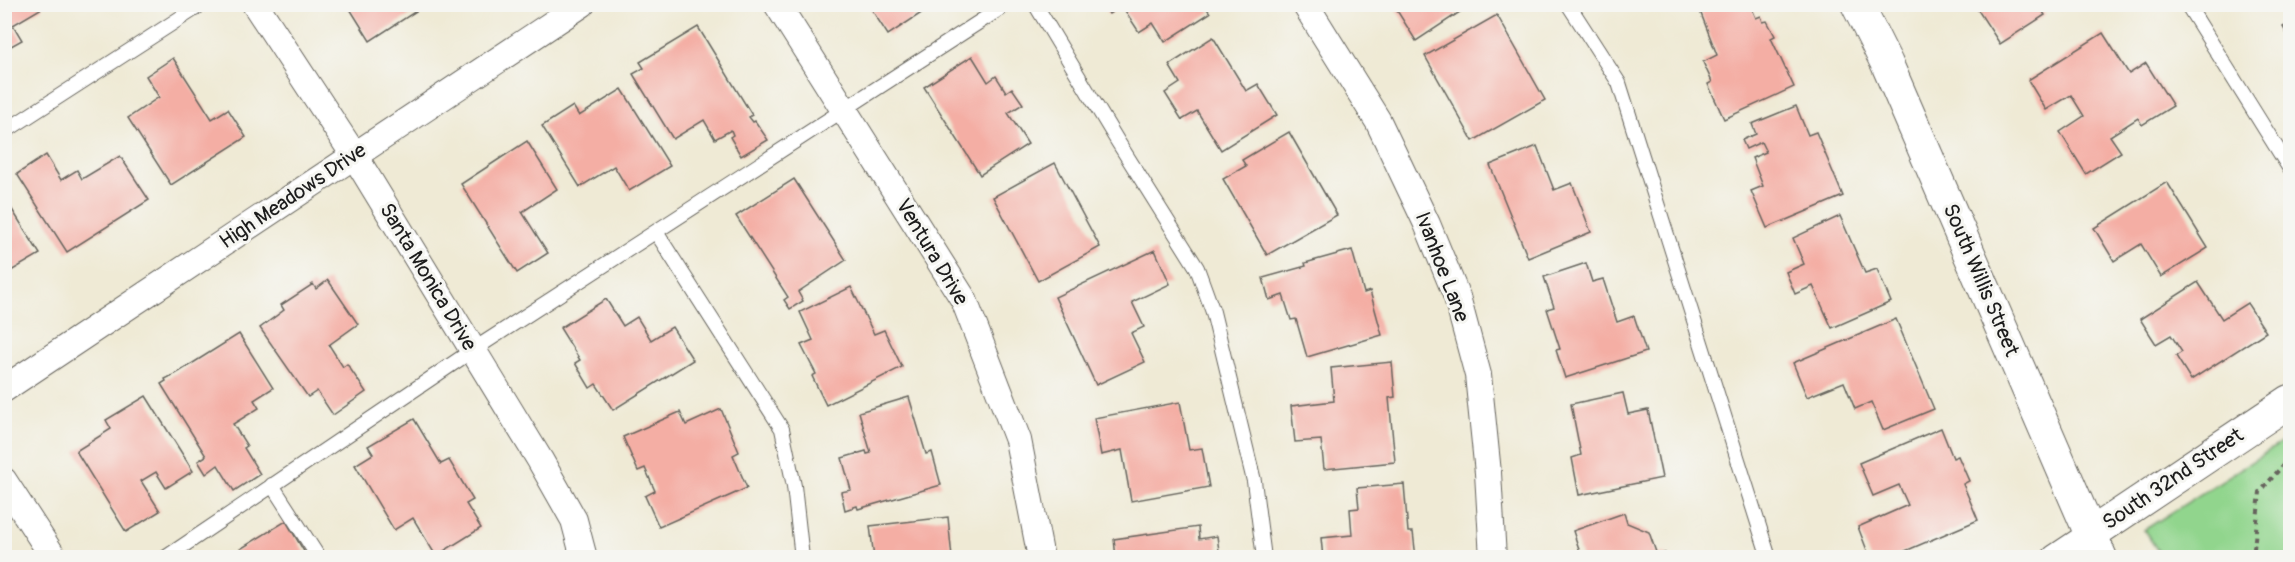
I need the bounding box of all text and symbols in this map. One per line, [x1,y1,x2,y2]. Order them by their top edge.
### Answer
street label: High Meadows Drive [214,137,372,255]
street label: Ventura Drive [890,194,975,311]
street label: Santa Monica Drive [373,198,483,356]
street label: South Willis Street [1937,200,2026,361]
street label: Ivanhoe Lane [1409,208,1476,326]
street label: South 32nd Street [2097,422,2249,536]

